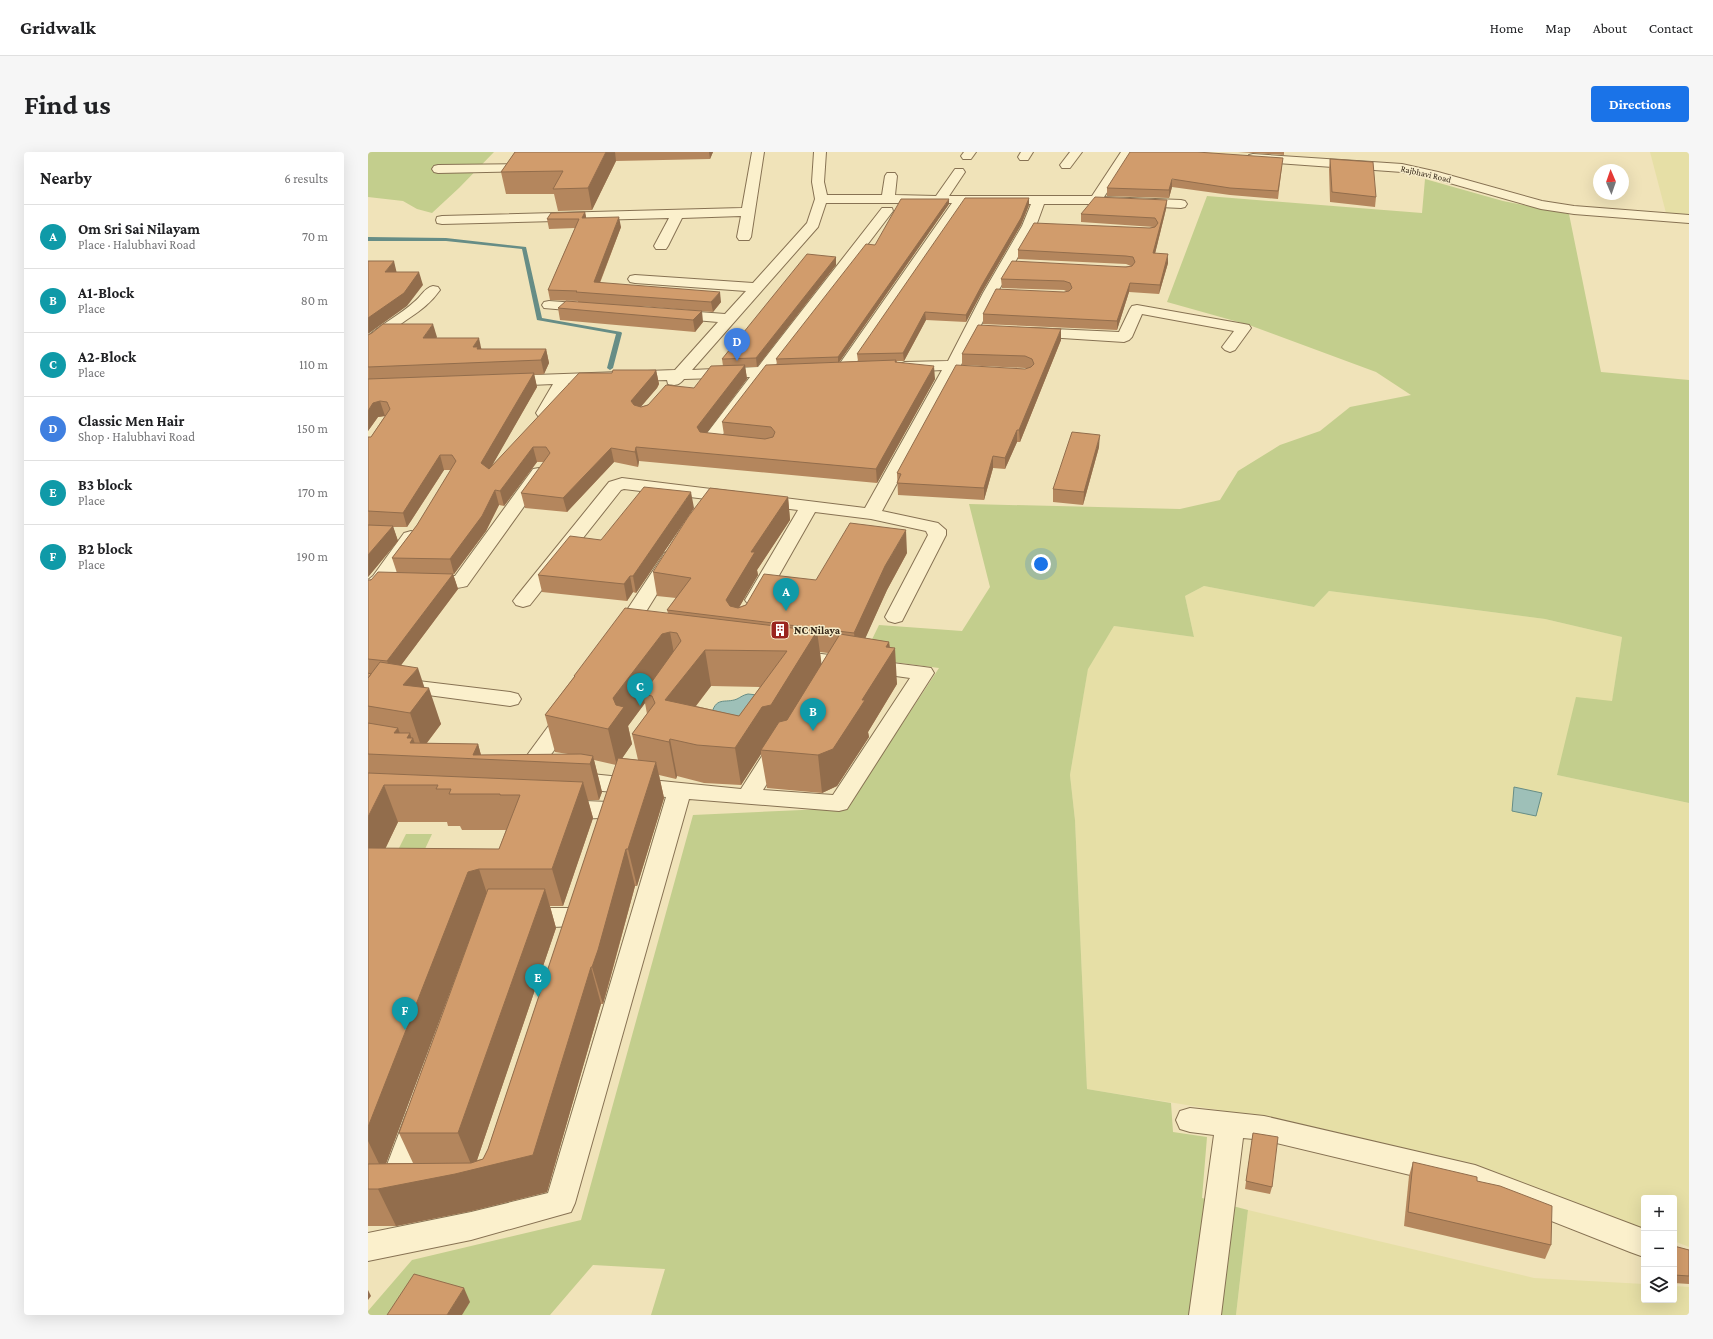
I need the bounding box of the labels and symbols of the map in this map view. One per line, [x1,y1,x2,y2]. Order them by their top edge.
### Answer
street label: Rajbhavi Road [1400,163,1452,186]
north arrow [1593,164,1629,200]
pin: D [724,328,750,361]
your location [1031,554,1051,574]
pin: A [773,578,799,611]
building icon: NC Nilaya [769,619,791,641]
place label: NC Nilaya [794,624,841,636]
pin: C [627,673,653,706]
pin: B [800,698,826,731]
pin: E [525,964,551,997]
pin: F [392,997,418,1030]

